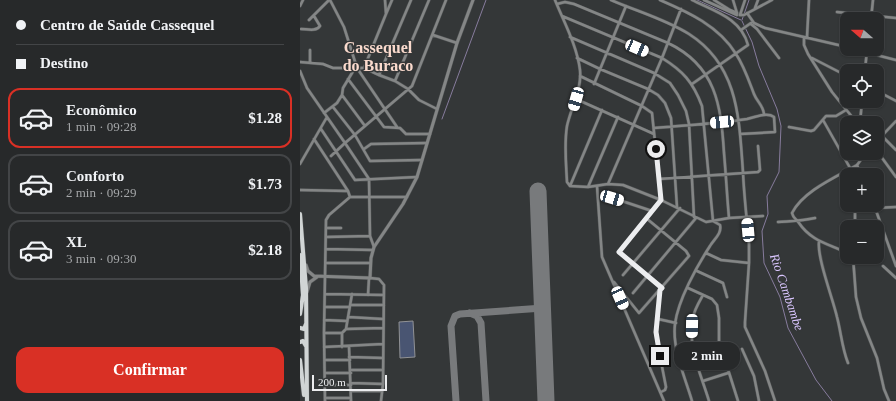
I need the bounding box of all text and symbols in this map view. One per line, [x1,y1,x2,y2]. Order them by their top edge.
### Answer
north arrow [840,12,884,56]
map controls [840,12,884,264]
text: Centro de Saúde Cassequel [40,17,214,33]
car [624,38,650,58]
district label: Cassequel do Buraco [343,39,413,74]
text: Destino [40,55,88,71]
button: locate [840,64,884,108]
car [567,86,585,112]
icon: car [18,100,54,136]
text: Econômico [66,102,137,118]
text: $1.28 [248,110,282,126]
car [710,115,734,129]
button: layers [840,116,884,160]
text: 1 min · 09:28 [66,119,136,134]
route start [647,140,665,158]
icon: car [18,166,54,202]
text: Conforto [66,168,124,184]
button: + [840,168,884,212]
text: $1.73 [248,176,282,192]
text: 2 min · 09:29 [66,185,136,200]
car [599,189,625,207]
car [741,218,755,242]
button: − [840,220,884,264]
icon: car [18,232,54,268]
text: XL [66,234,87,250]
text: $2.18 [248,242,282,258]
text: 3 min · 09:30 [66,251,136,266]
water label: Rio Cambambe [766,251,807,333]
car [610,285,630,311]
car [686,314,698,338]
callout: 2 min [674,342,740,370]
button: Confirmar [16,347,284,393]
route end [651,347,669,365]
text: 2 min [691,348,723,363]
scale bar [312,373,387,392]
text: 200 m [318,376,346,388]

